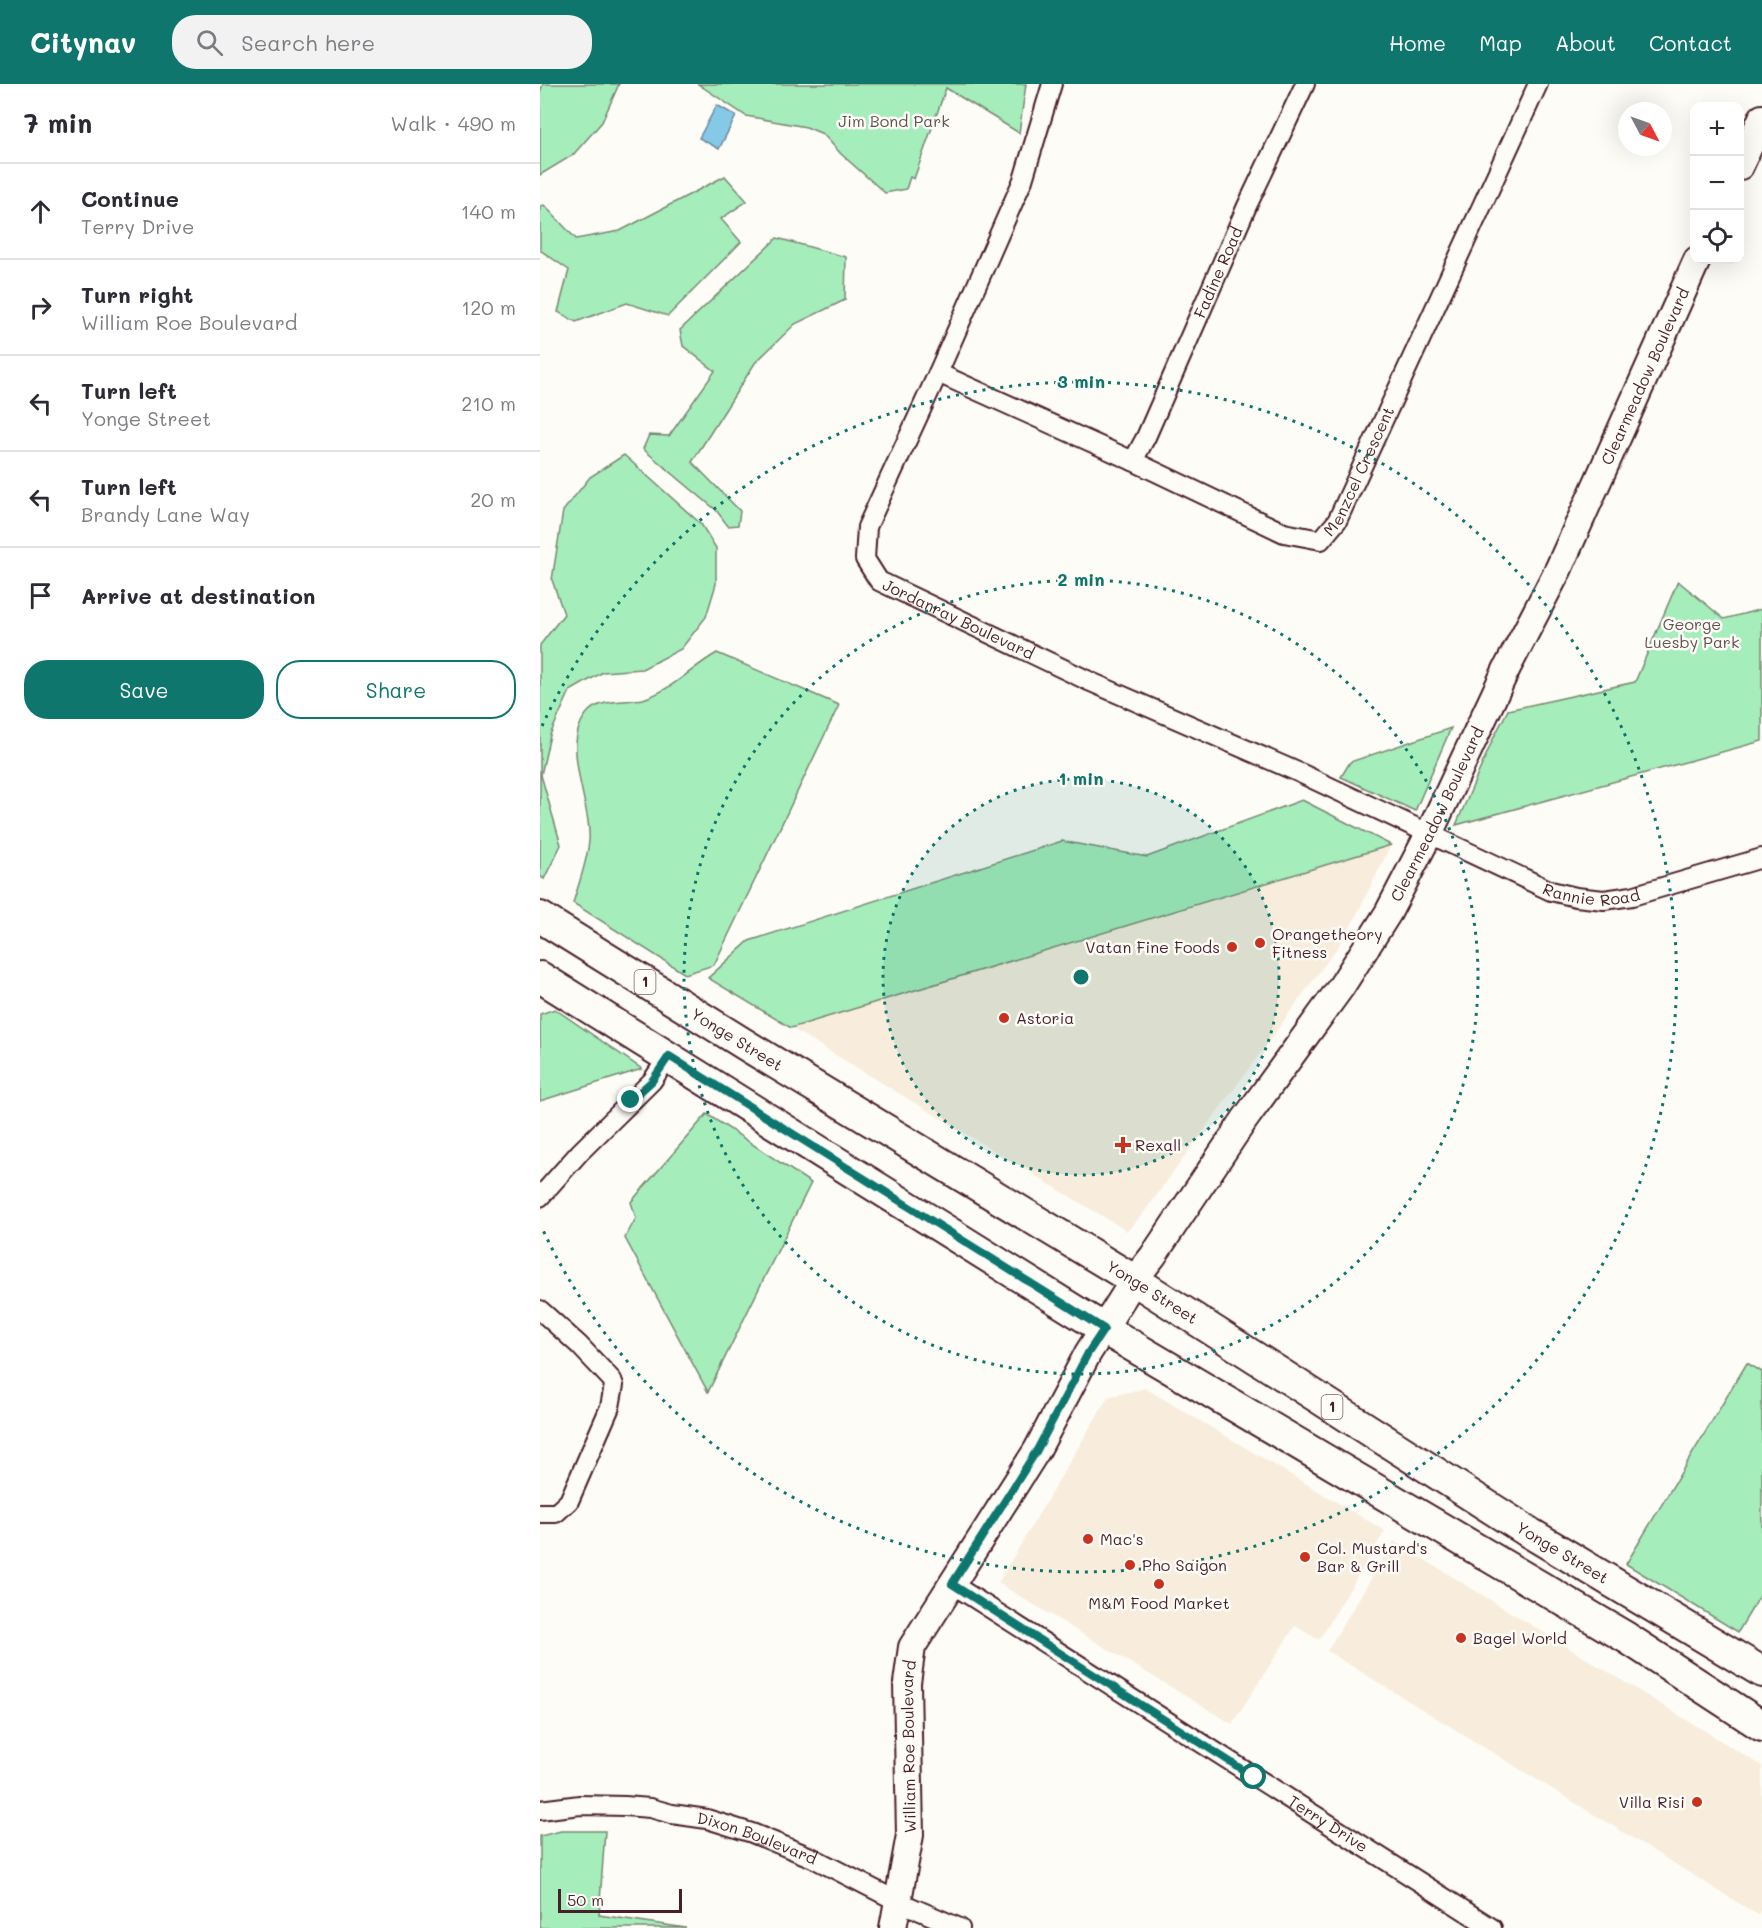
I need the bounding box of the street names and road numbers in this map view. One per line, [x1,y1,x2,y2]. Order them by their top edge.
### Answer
street label: Fadine Road [1188,223,1247,321]
street label: Clearmeadow Boulevard [1596,284,1693,468]
street label: Menzcel Crescent [1318,403,1398,540]
street label: Jordanray Boulevard [879,573,1038,664]
street label: Clearmeadow Boulevard [1385,723,1488,905]
street label: Rannie Road [1540,878,1642,910]
road number: 1 [634,970,656,994]
street label: Yonge Street [688,1003,787,1075]
street label: Yonge Street [1103,1255,1202,1328]
road number: 1 [1322,1395,1342,1419]
street label: Yonge Street [1513,1516,1613,1588]
street label: William Roe Boulevard [896,1659,920,1833]
street label: Terry Drive [1285,1790,1372,1856]
street label: Dixon Boulevard [696,1807,820,1869]

